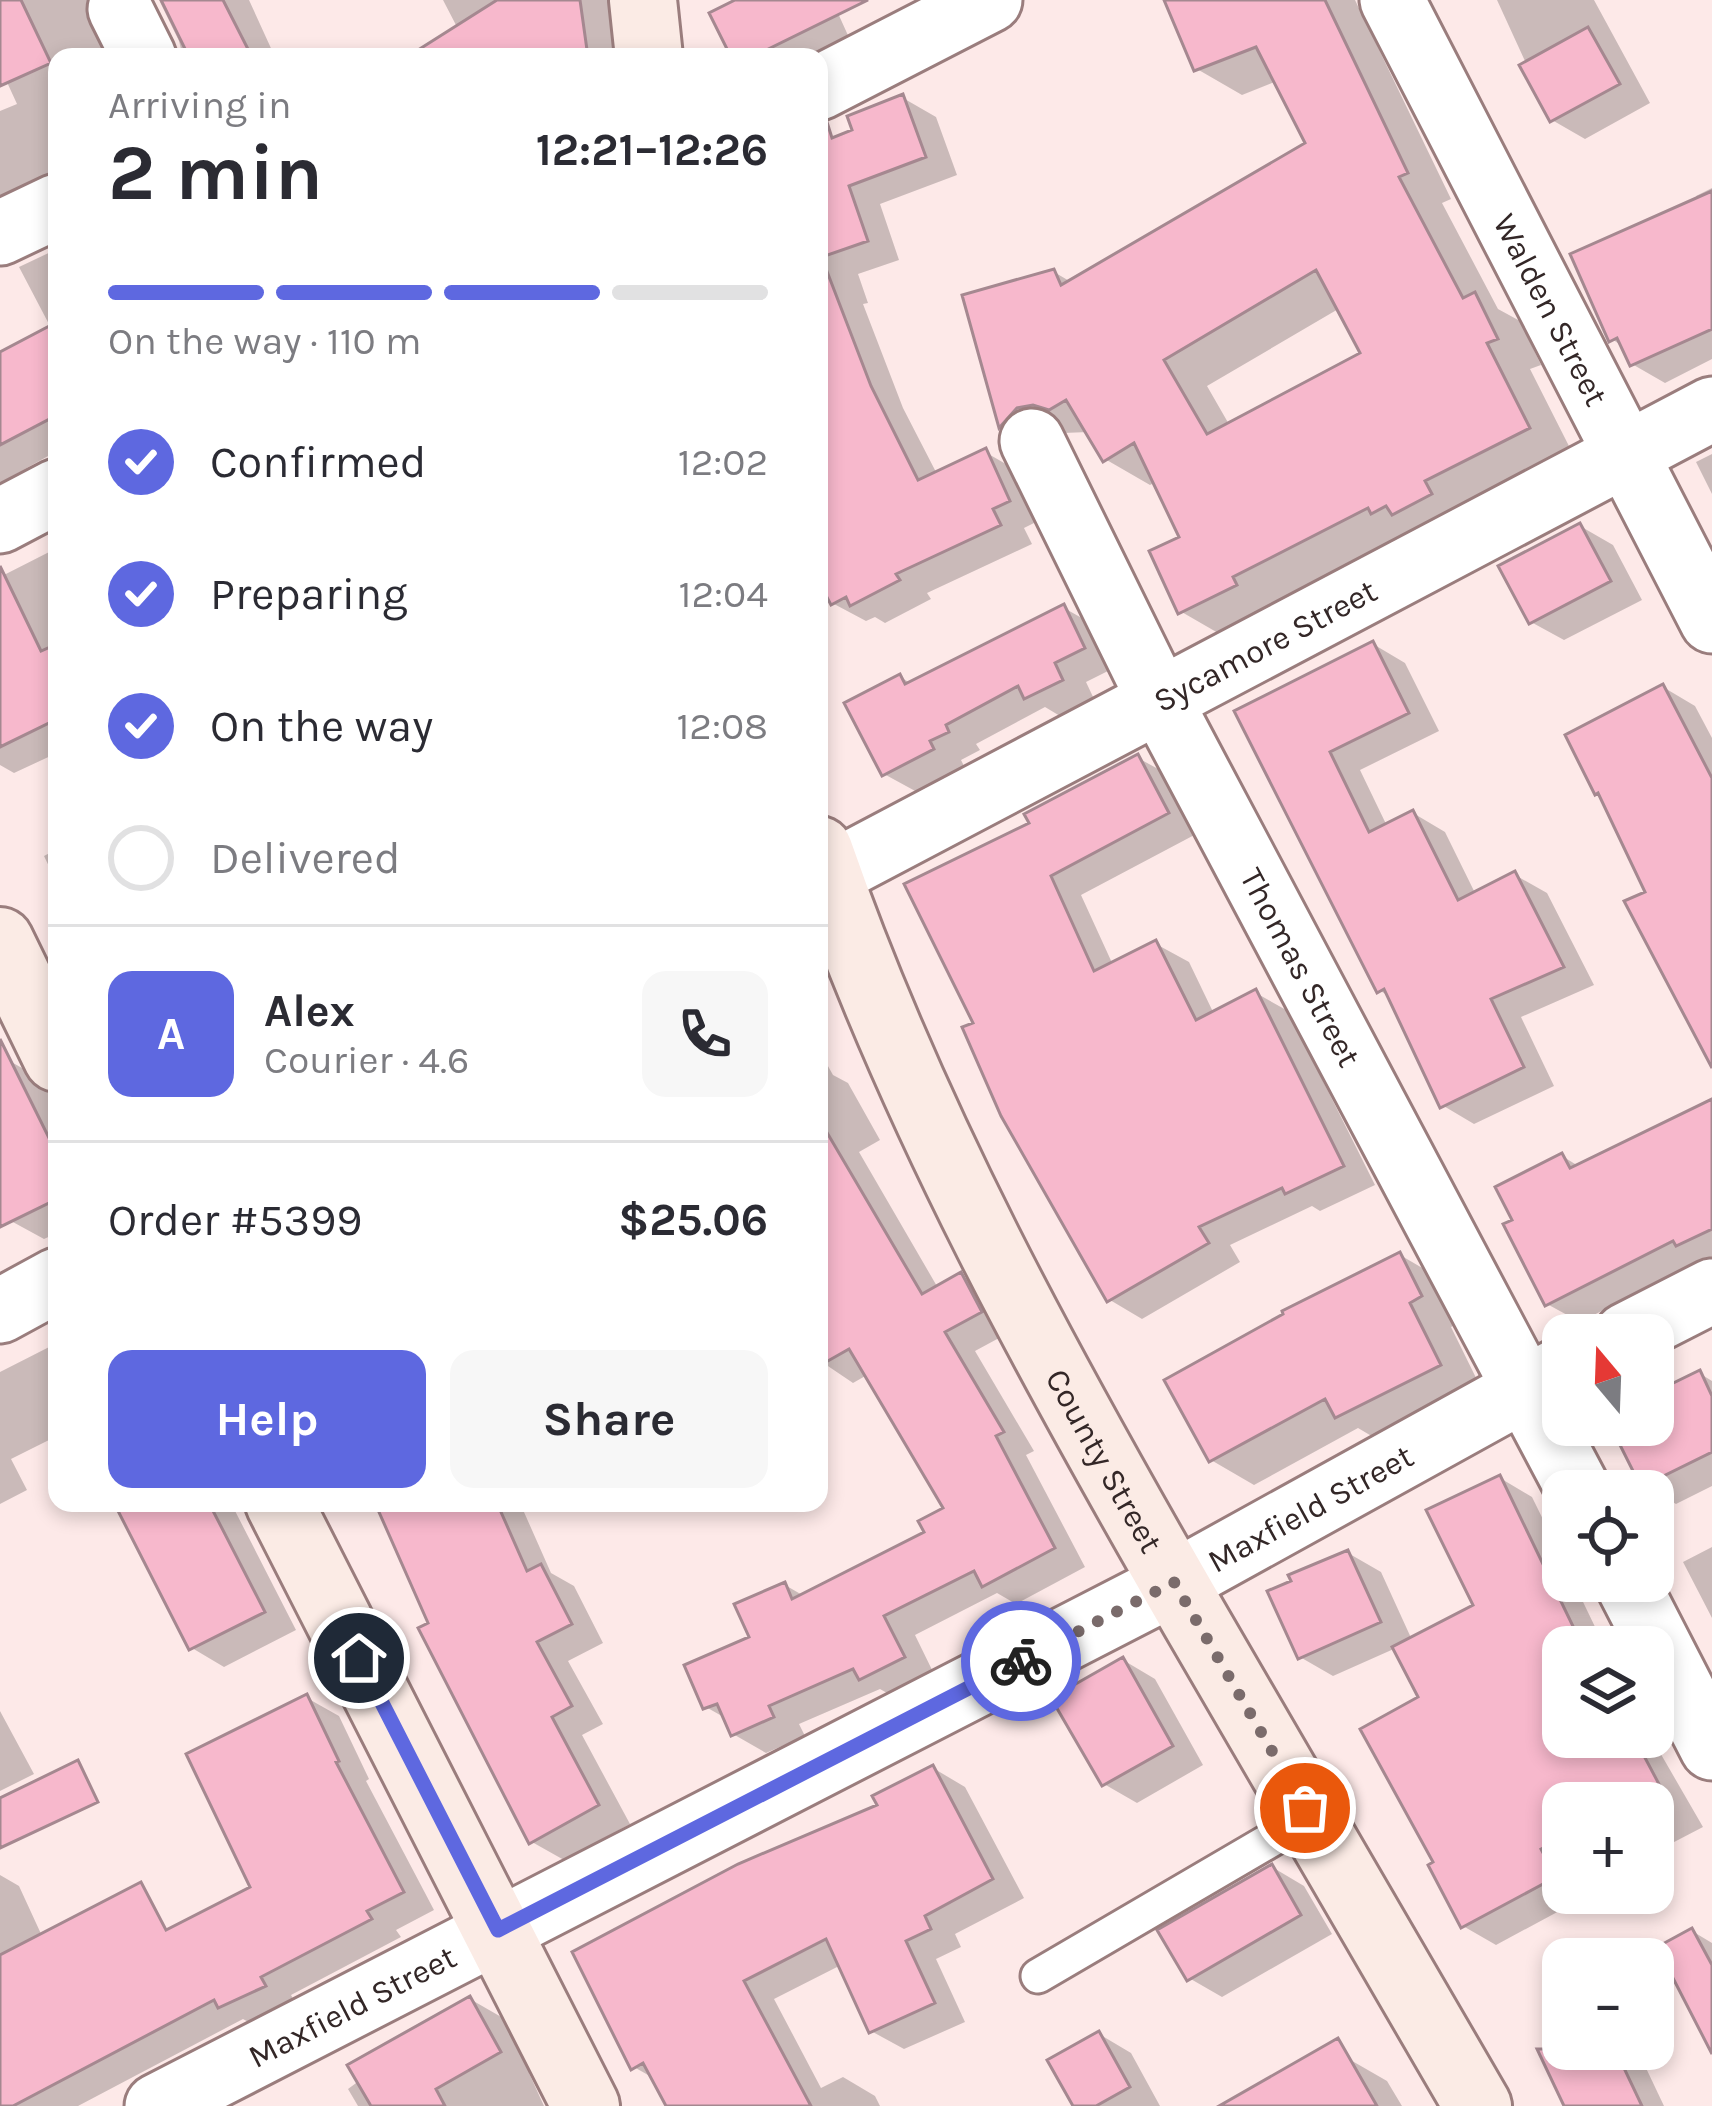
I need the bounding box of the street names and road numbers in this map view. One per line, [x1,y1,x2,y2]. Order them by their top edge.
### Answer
street label: Walden Street [1485,207,1616,412]
street label: Sycamore Street [1147,571,1383,720]
street label: Thomas Street [1232,862,1368,1073]
street label: County Street [1038,1362,1170,1560]
street label: Maxfield Street [1201,1437,1420,1581]
street label: Maxfield Street [242,1938,462,2076]

